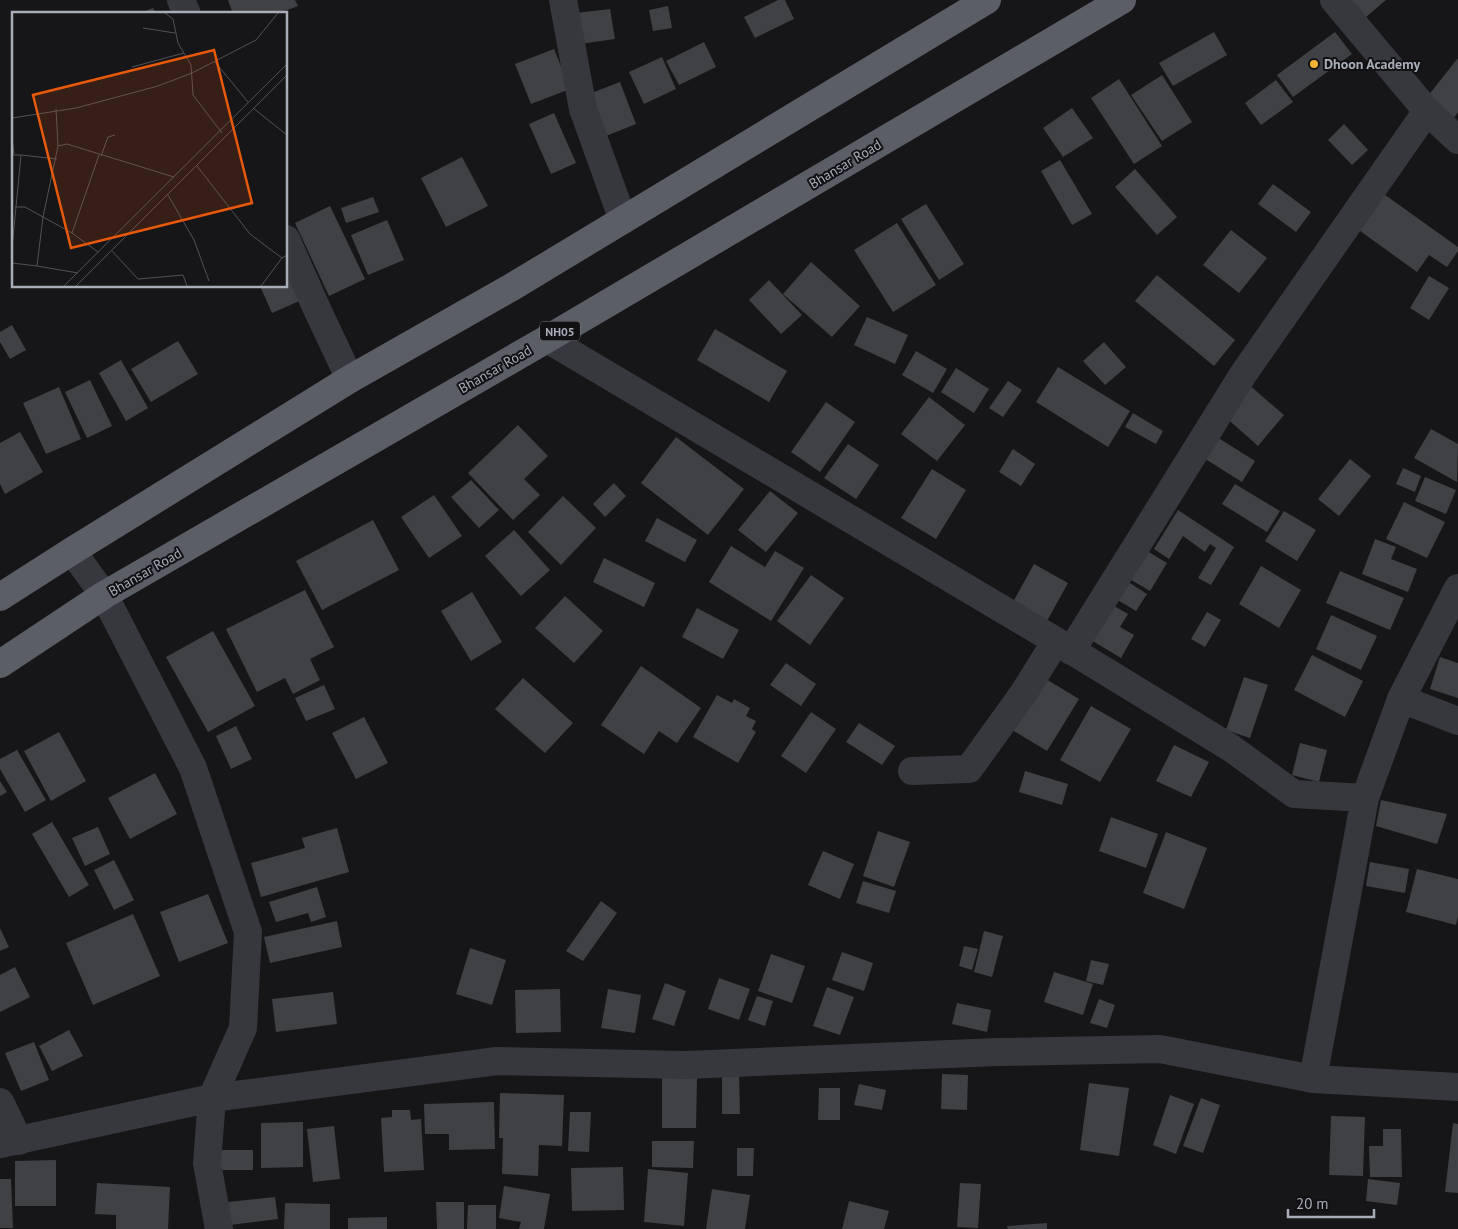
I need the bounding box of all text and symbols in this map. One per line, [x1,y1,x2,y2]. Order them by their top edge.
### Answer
inset map [12,12,288,288]
place label: Dhoon Academy [1324,55,1420,73]
marker: Dhoon Academy [1308,58,1320,70]
street label: Bhansar Road [805,135,885,193]
road number: NH05 [540,322,580,341]
street label: Bhansar Road [455,341,535,397]
street label: Bhansar Road [105,544,185,600]
scale bar [1288,1186,1374,1218]
text: 20 m [1296,1194,1329,1213]

